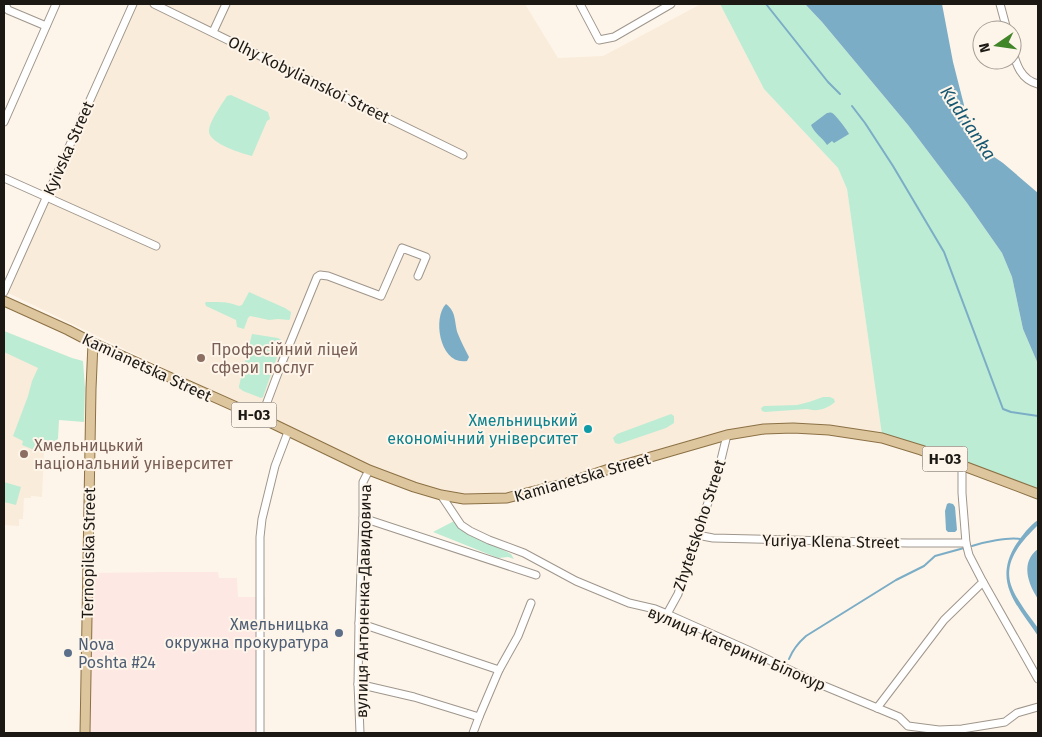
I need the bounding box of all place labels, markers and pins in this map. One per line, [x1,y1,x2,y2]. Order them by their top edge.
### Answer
place label: Професійний ліцей сфери послуг [211,340,358,377]
marker: Професійний ліцей сфери послуг [195,352,207,364]
place label: Хмельницький економічний університет [387,411,579,448]
marker: Хмельницький економічний університет [582,423,594,435]
place label: Хмельницький національний університет [34,436,233,473]
marker: Хмельницький національний університет [18,448,30,460]
place label: Хмельницька окружна прокуратура [165,615,329,652]
marker: Хмельницька окружна прокуратура [333,627,345,639]
place label: Nova Poshta #24 [78,635,156,672]
marker: Nova Poshta #24 [62,647,74,659]

